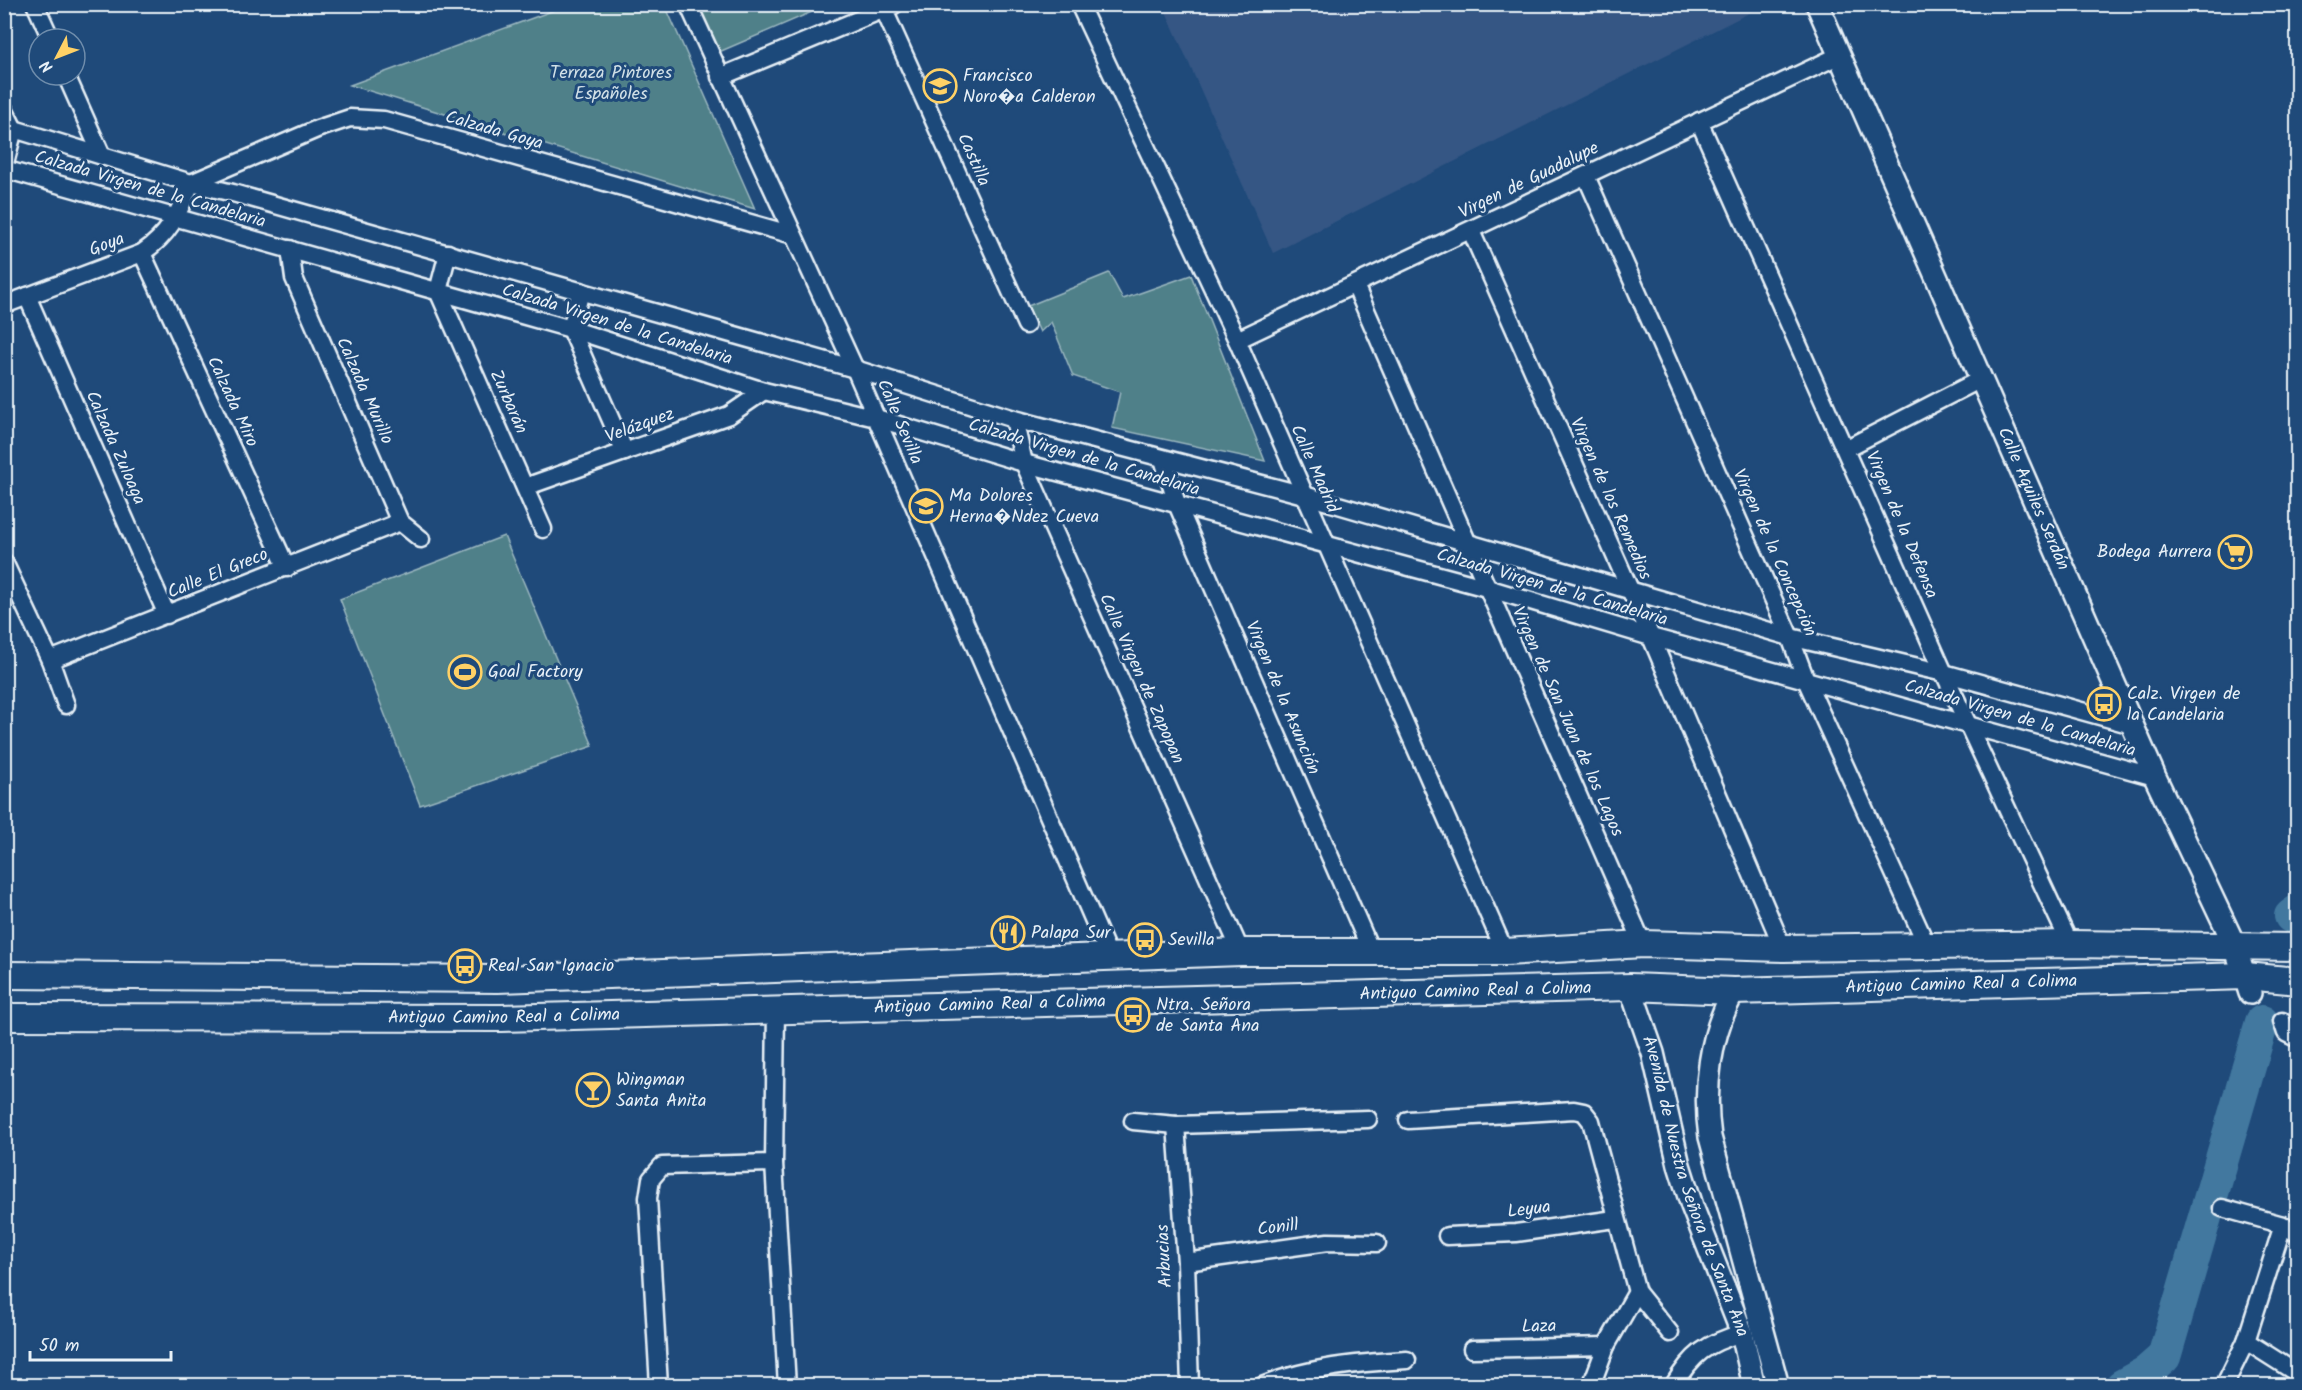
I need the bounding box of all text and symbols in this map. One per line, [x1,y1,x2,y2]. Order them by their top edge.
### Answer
north arrow [27,27,87,87]
text: N [34,54,60,78]
park label: Terraza Pintores Españoles [550,59,672,109]
place label: Francisco Noro�a Calderon [963,62,1096,112]
school or university icon: Francisco Noro�a Calderon [922,68,958,104]
street label: Calzada Goya [442,103,546,159]
street label: Castilla [948,129,998,191]
street label: Virgen de Guadalupe [1454,134,1604,228]
street label: Calzada Virgen de la Candelaria [31,143,269,237]
street label: Goya [85,225,129,265]
street label: Calzada Virgen de la Candelaria [498,276,736,374]
street label: Calzada Murillo [327,333,401,449]
street label: Calzada Miro [198,352,266,452]
street label: Zurbarán [481,365,535,439]
street label: Calle Sevilla [868,375,930,469]
street label: Calzada Zuloaga [77,386,153,510]
street label: Velázquez [601,400,679,452]
street label: Calzada Virgen de la Candelaria [965,411,1203,505]
street label: Virgen de los Remedios [1561,413,1659,585]
street label: Calle Madrid [1282,420,1347,519]
street label: Calle Aquiles Serdán [1989,422,2077,575]
street label: Virgen de la Defensa [1857,447,1945,603]
street label: Virgen de la Concepción [1724,464,1824,642]
place label: Ma Dolores Herna�Ndez Cueva [949,482,1099,532]
school or university icon: Ma Dolores Herna�Ndez Cueva [908,488,944,524]
supermarket icon: Bodega Aurrera [2217,534,2253,570]
place label: Bodega Aurrera [2097,538,2212,567]
street label: Calle El Greco [163,541,273,607]
street label: Calzada Virgen de la Candelaria [1433,541,1671,635]
street label: Calle Virgen de Zapopan [1090,589,1192,769]
street label: Virgen de San Juan de los Lagos [1503,602,1631,842]
street label: Virgen de la Asunción [1237,617,1327,779]
sports icon: Goal Factory [447,654,483,690]
place label: Goal Factory [488,658,583,687]
street label: Calzada Virgen de la Candelaria [1901,672,2139,766]
place label: Calz. Virgen de la Candelaria [2127,680,2240,730]
bus stop icon: Calz. Virgen de la Candelaria [2086,686,2122,722]
restaurant icon: Palapa Sur [990,915,1026,951]
place label: Palapa Sur [1031,919,1112,948]
bus stop icon: Sevilla [1127,922,1163,958]
place label: Sevilla [1168,926,1215,955]
bus stop icon: Real San Ignacio [447,948,483,984]
place label: Real San Ignacio [488,952,614,981]
street label: Antiguo Camino Real a Colima [1845,966,2078,1002]
street label: Antiguo Camino Real a Colima [1359,974,1592,1009]
street label: Antiguo Camino Real a Colima [873,987,1106,1022]
place label: Ntra. Señora de Santa Ana [1156,991,1260,1041]
bus stop icon: Ntra. Señora de Santa Ana [1115,997,1151,1033]
street label: Antiguo Camino Real a Colima [388,1000,620,1033]
street label: Avenida de Nuestra Señora de Santa Ana [1634,1032,1757,1341]
place label: Wingman Santa Anita [616,1066,706,1116]
bar icon: Wingman Santa Anita [575,1072,611,1108]
street label: Leyua [1506,1193,1552,1227]
street label: Conill [1256,1211,1301,1245]
street label: Arbucias [1149,1223,1181,1288]
street label: Laza [1521,1312,1557,1342]
scale bar [30,1324,171,1362]
text: 50 m [39,1332,79,1361]

